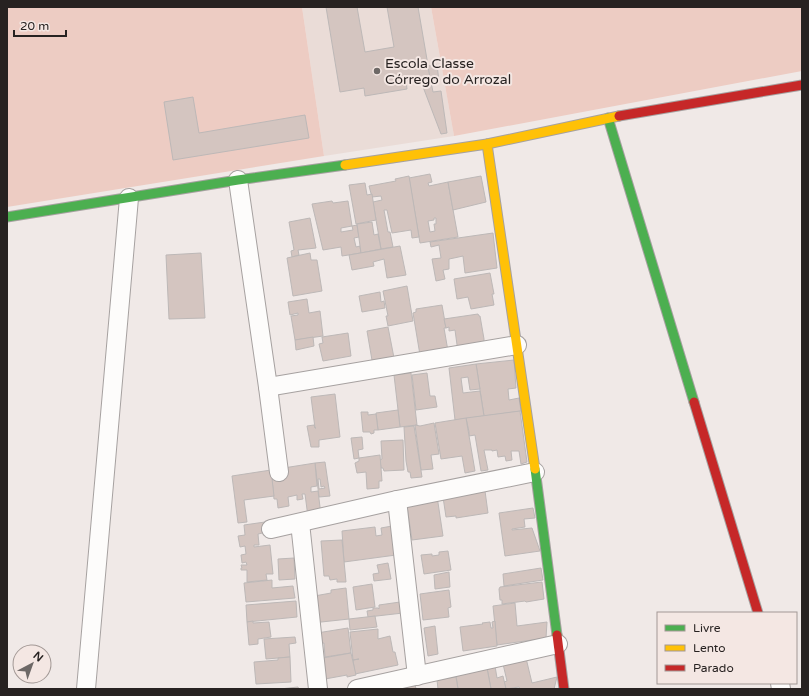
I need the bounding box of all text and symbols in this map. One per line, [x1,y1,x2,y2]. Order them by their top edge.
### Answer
scale bar [14,12,66,38]
text: 20 m [20,19,49,33]
place label: Escola Classe Córrego do Arrozal [385,55,511,88]
marker: Escola Classe Córrego do Arrozal [372,66,382,76]
legend [657,612,797,684]
text: Livre [693,621,721,635]
text: Lento [693,641,726,655]
north arrow [12,644,52,684]
text: N [31,649,46,665]
text: Parado [693,661,734,675]

